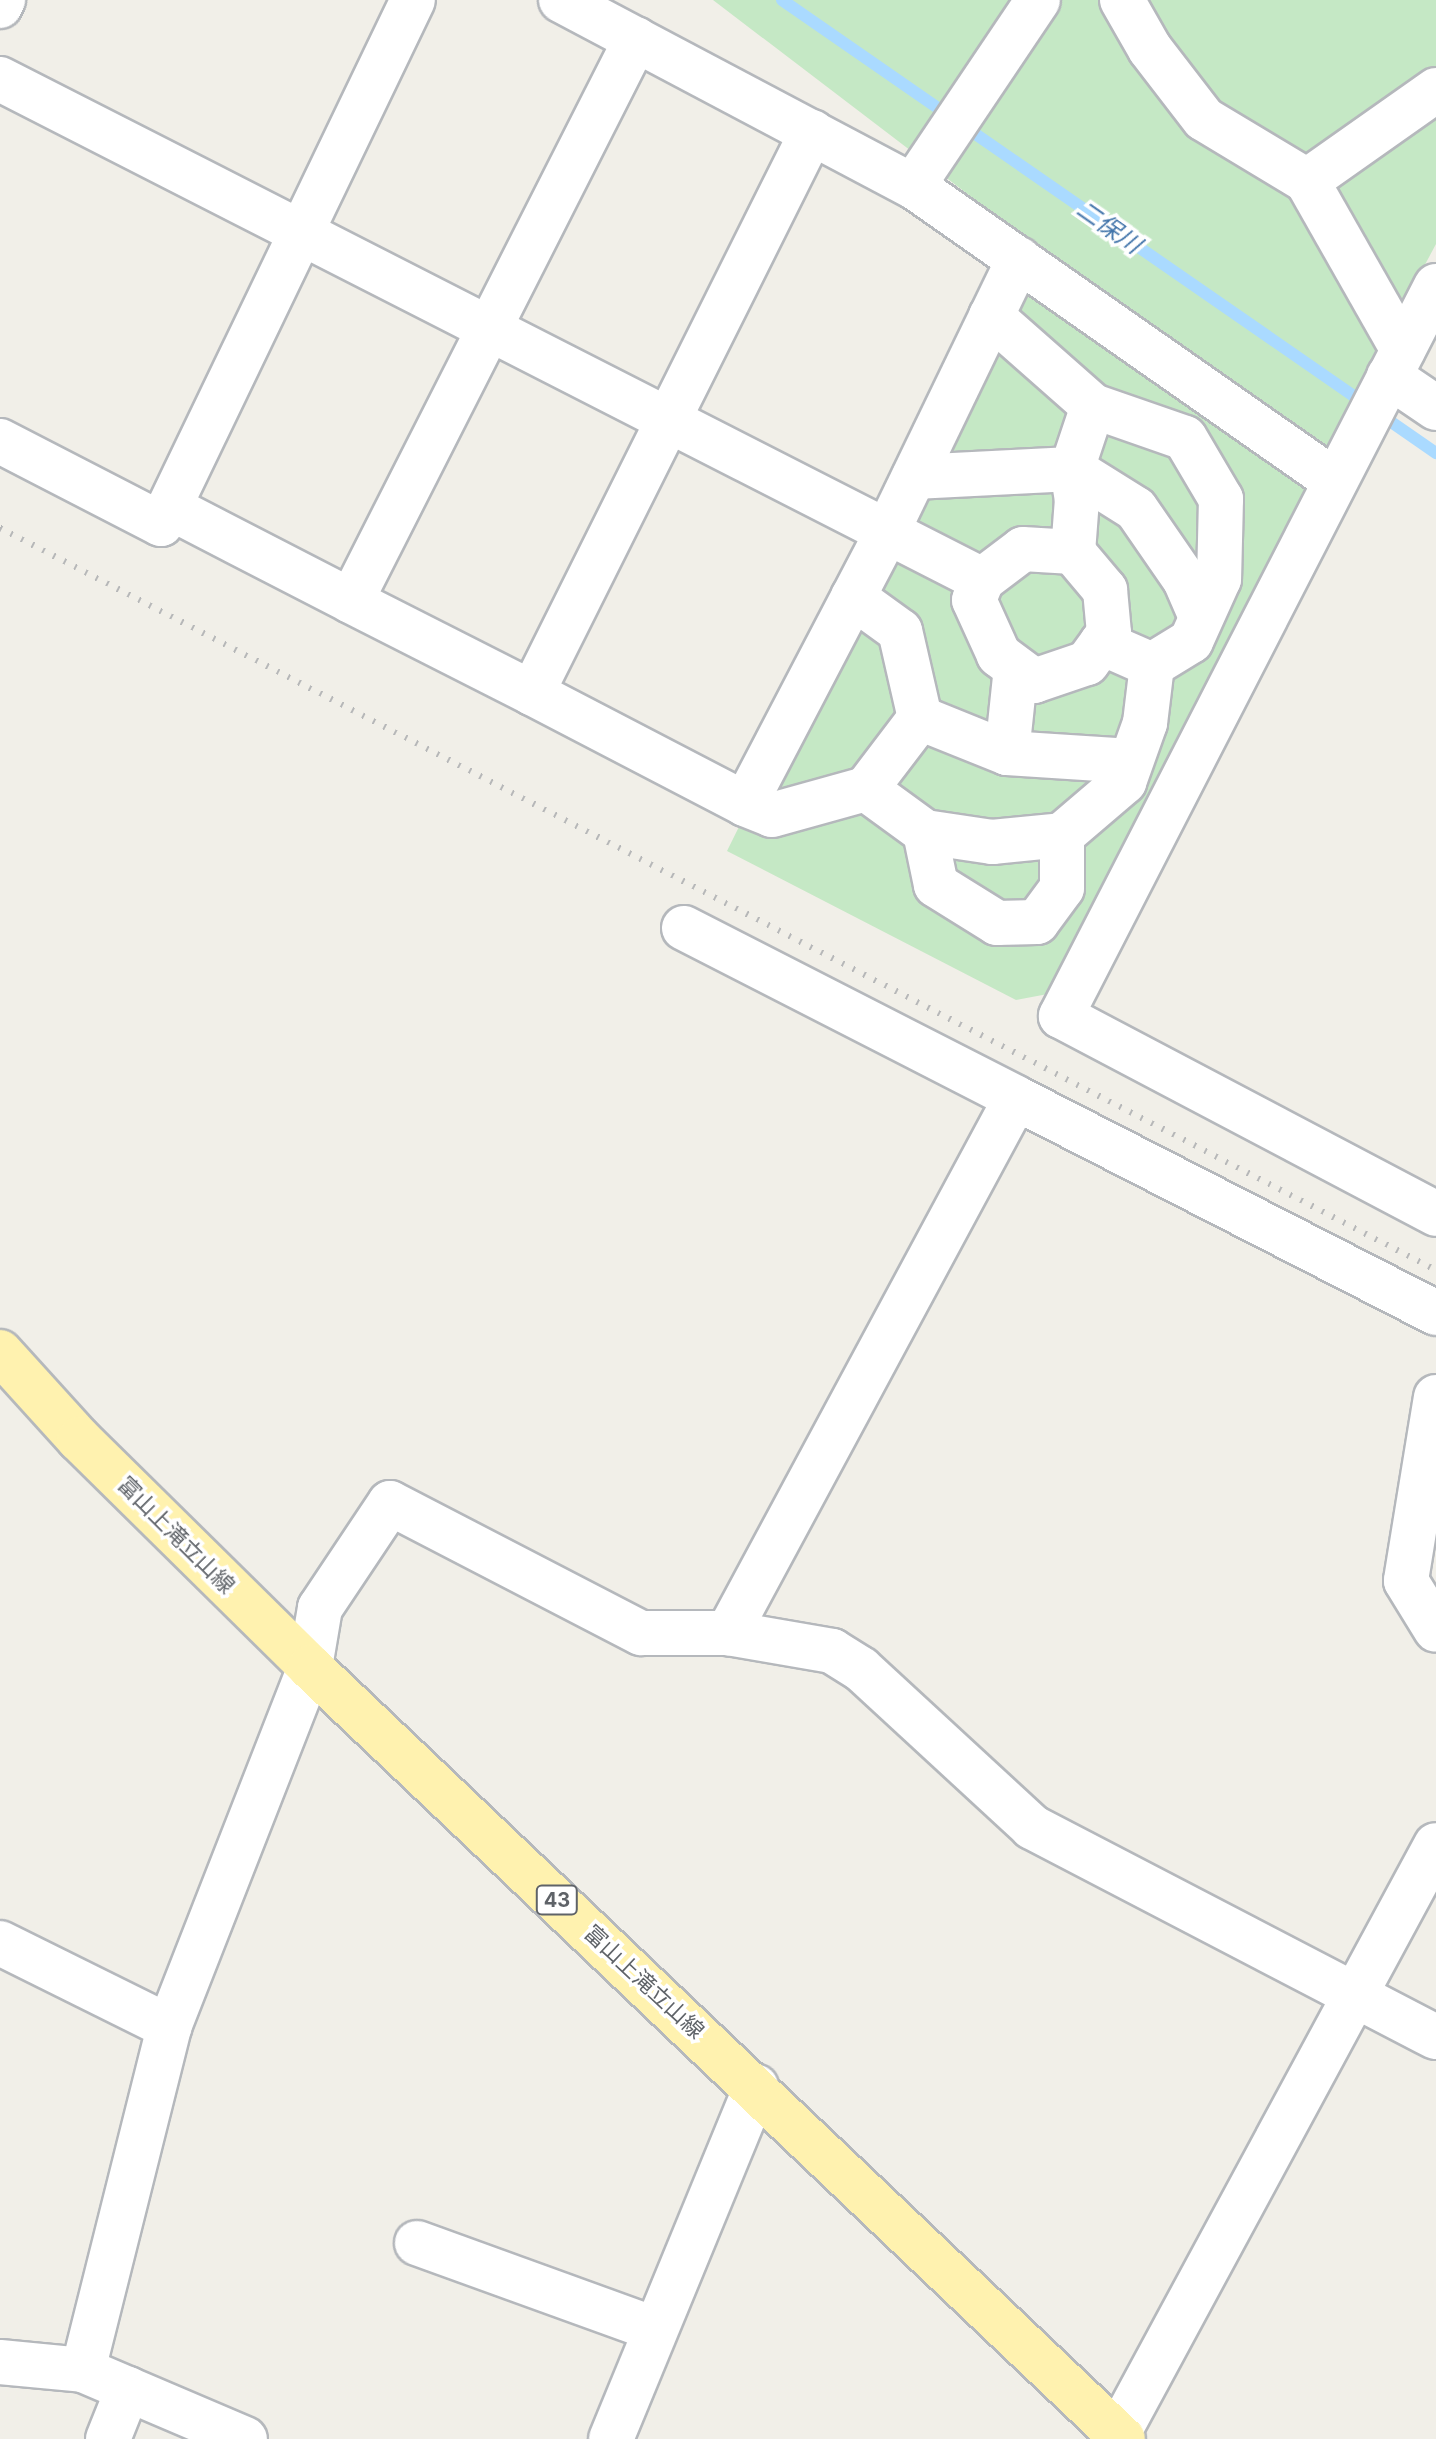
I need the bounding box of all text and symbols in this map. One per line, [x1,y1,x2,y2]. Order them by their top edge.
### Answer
water label: 二保川 [1071,195,1147,259]
street label: 富山上滝立山線 [112,1471,240,1599]
road number: 43 [535,1884,579,1916]
street label: 富山上滝立山線 [579,1920,709,2044]

